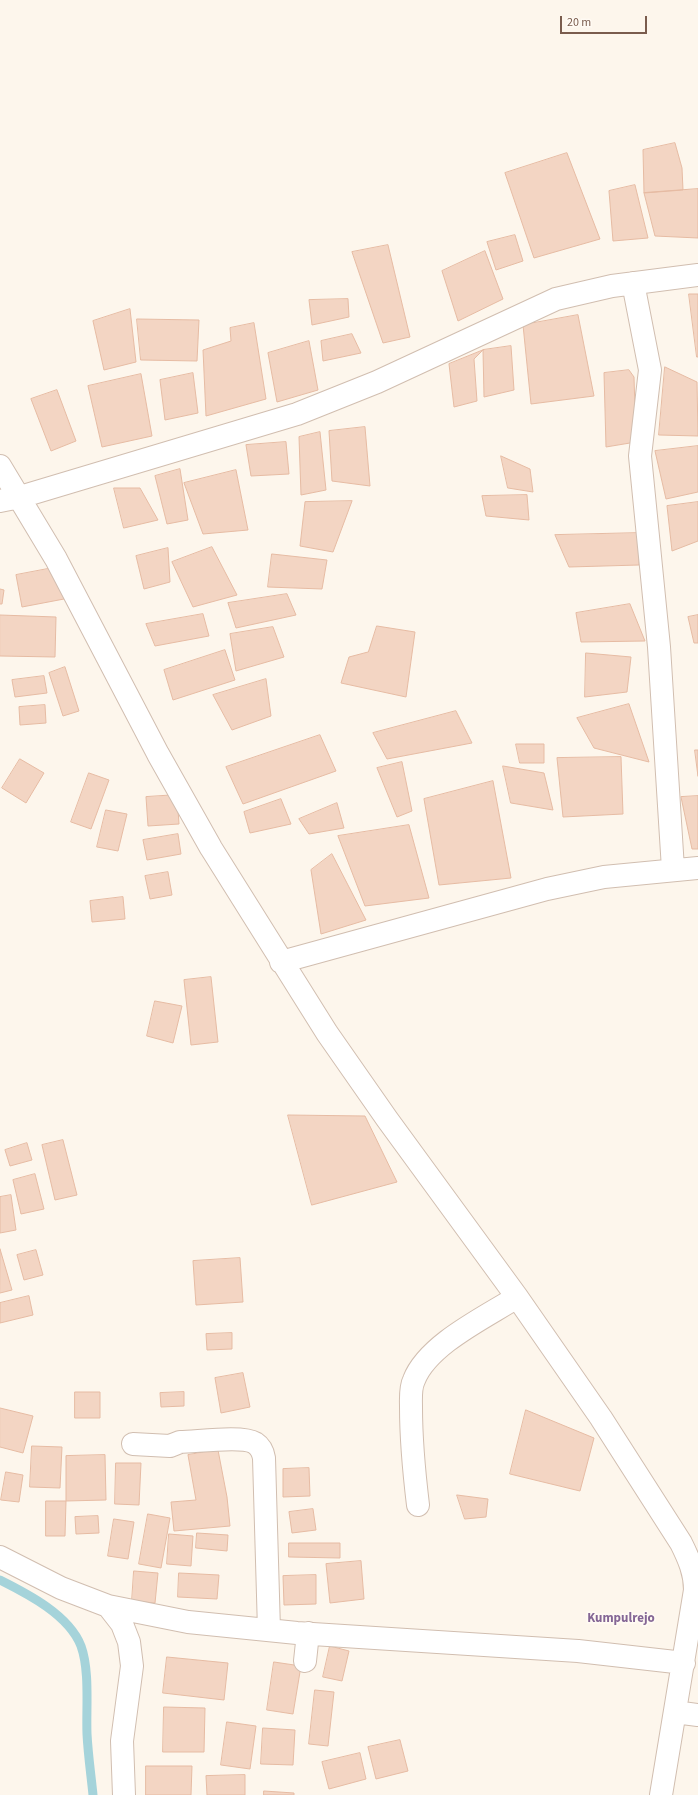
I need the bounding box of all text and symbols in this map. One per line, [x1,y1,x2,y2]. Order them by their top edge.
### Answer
scale bar [562,8,649,34]
text: 20 m [567,14,591,31]
district label: Kumpulrejo [587,1611,655,1627]

